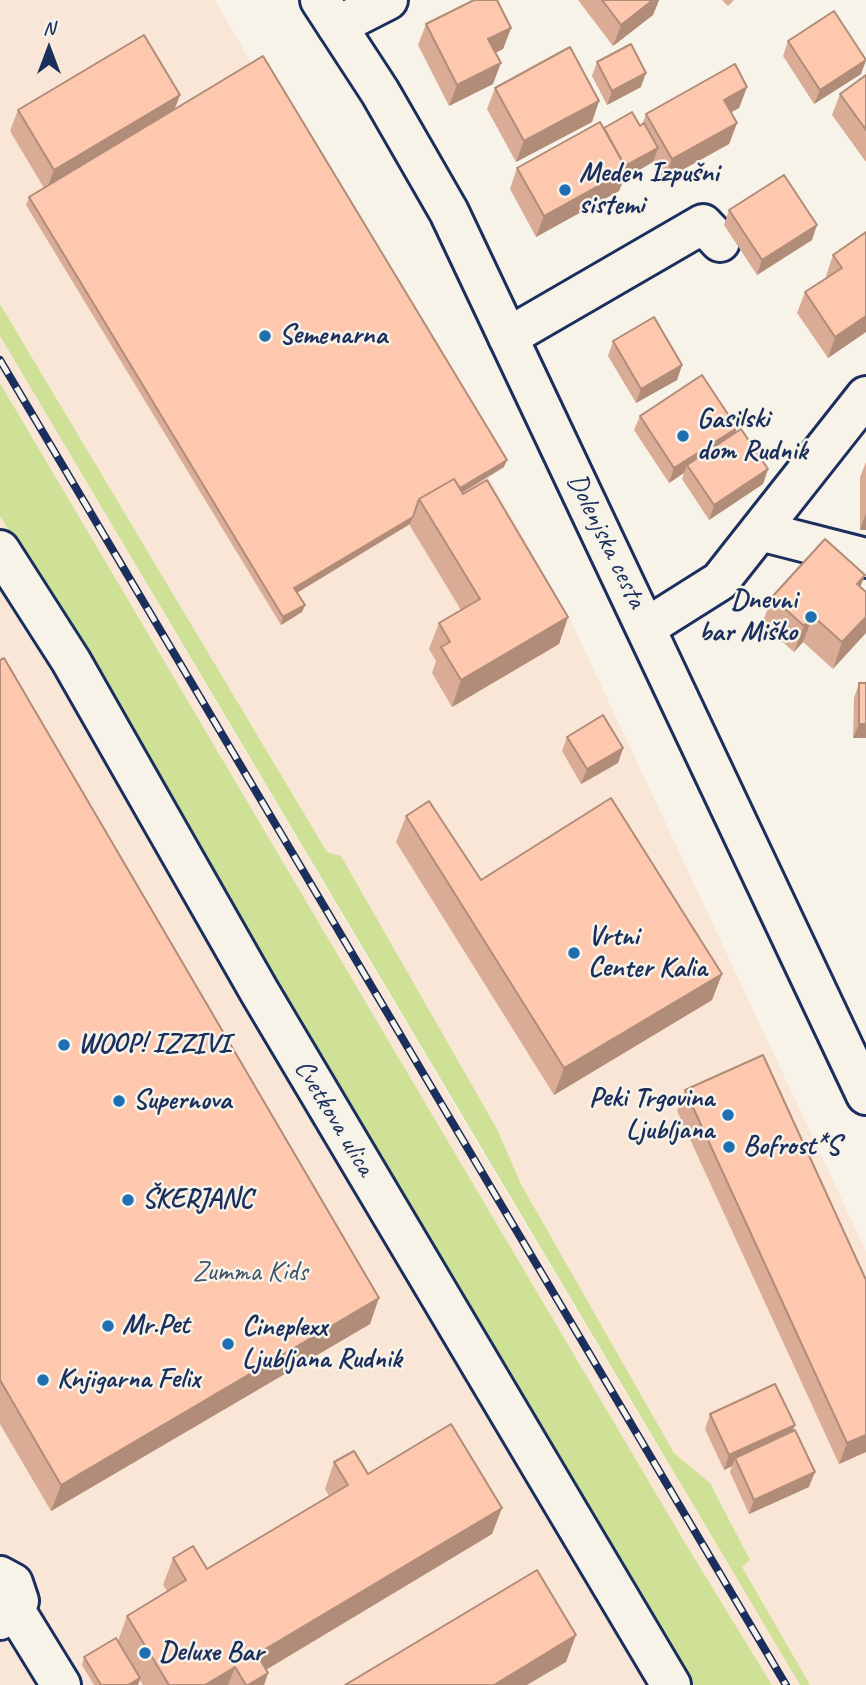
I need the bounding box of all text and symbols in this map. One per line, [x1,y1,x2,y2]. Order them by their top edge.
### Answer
north arrow [14,14,84,84]
text: N [43,16,55,40]
place label: Meden Izpušni sistemi [579,157,719,223]
marker: Meden Izpušni sistemi [557,182,573,198]
place label: Semenarna [279,319,387,353]
marker: Semenarna [257,328,273,344]
place label: Gasilski dom Rudnik [697,403,807,469]
marker: Gasilski dom Rudnik [675,428,691,444]
street label: Dolenjska cesta [559,468,653,614]
place label: Dnevni bar Miško [699,584,797,650]
marker: Dnevni bar Miško [803,609,819,625]
place label: Vrtni Center Kalia [588,920,707,986]
marker: Vrtni Center Kalia [566,945,582,961]
place label: WOOP! IZZIVI [78,1028,230,1062]
marker: WOOP! IZZIVI [56,1037,72,1053]
street label: Cvetkova ulica [286,1054,382,1182]
place label: Peki Trgovina Ljubljana [589,1082,714,1148]
place label: Supernova [133,1084,231,1118]
marker: Supernova [111,1093,127,1109]
marker: Peki Trgovina Ljubljana [720,1107,736,1123]
place label: Bofrost*S [743,1130,839,1164]
marker: Bofrost*S [721,1139,737,1155]
place label: ŠKERJANC [142,1183,253,1217]
marker: ŠKERJANC [120,1192,136,1208]
park label: Zumma Kids [193,1256,307,1290]
place label: Mr.Pet [122,1309,189,1343]
place label: Cineplexx Ljubljana Rudnik [242,1311,402,1377]
marker: Mr.Pet [100,1318,116,1334]
marker: Cineplexx Ljubljana Rudnik [220,1336,236,1352]
place label: Knjigarna Felix [57,1363,200,1397]
marker: Knjigarna Felix [35,1372,51,1388]
place label: Deluxe Bar [159,1636,264,1670]
marker: Deluxe Bar [137,1645,153,1661]

